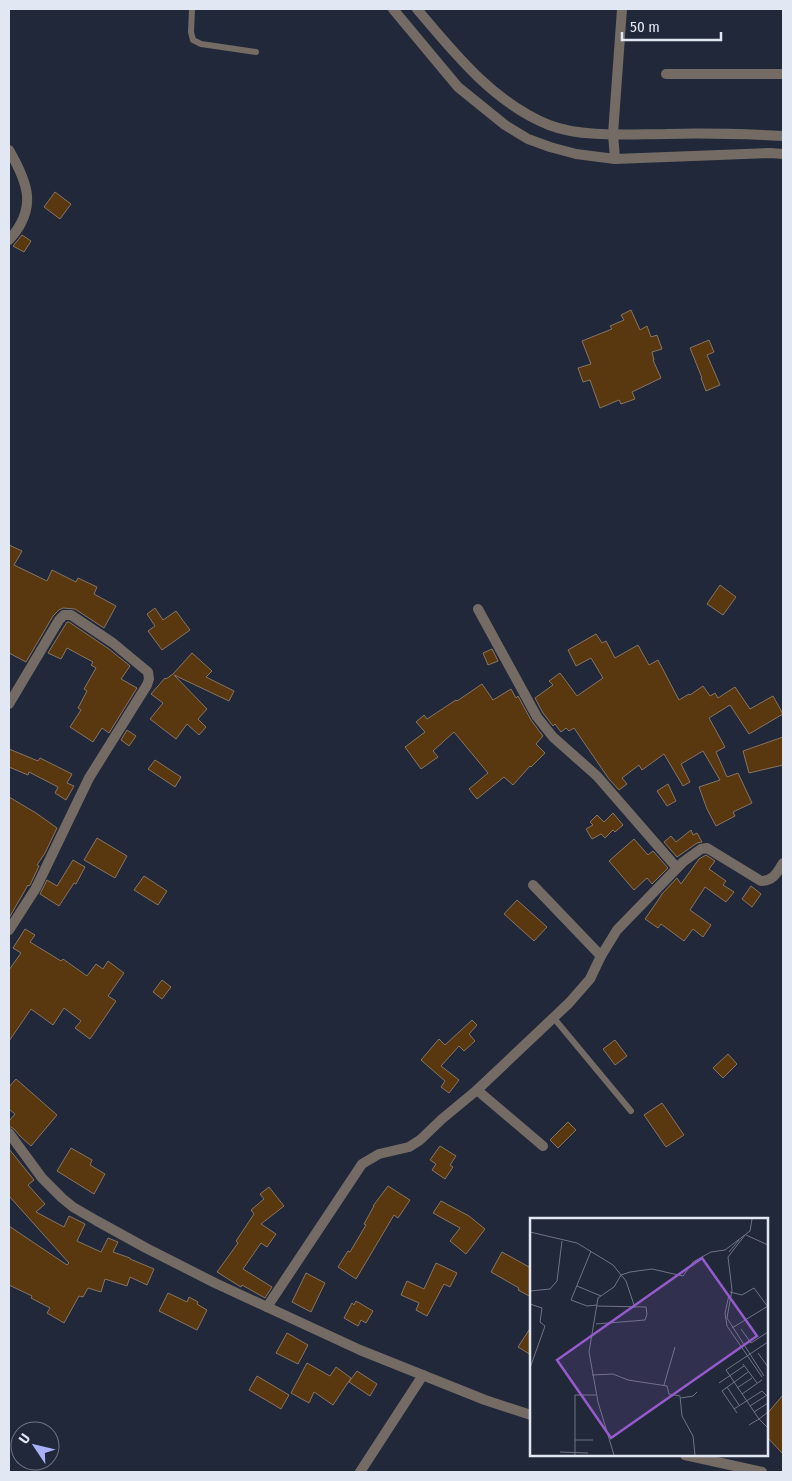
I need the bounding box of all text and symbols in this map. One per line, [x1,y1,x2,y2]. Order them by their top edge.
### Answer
scale bar [622,10,721,42]
text: 50 m [630,18,660,36]
inset map [530,1218,767,1456]
north arrow [10,1421,60,1471]
text: U [15,1431,34,1447]

